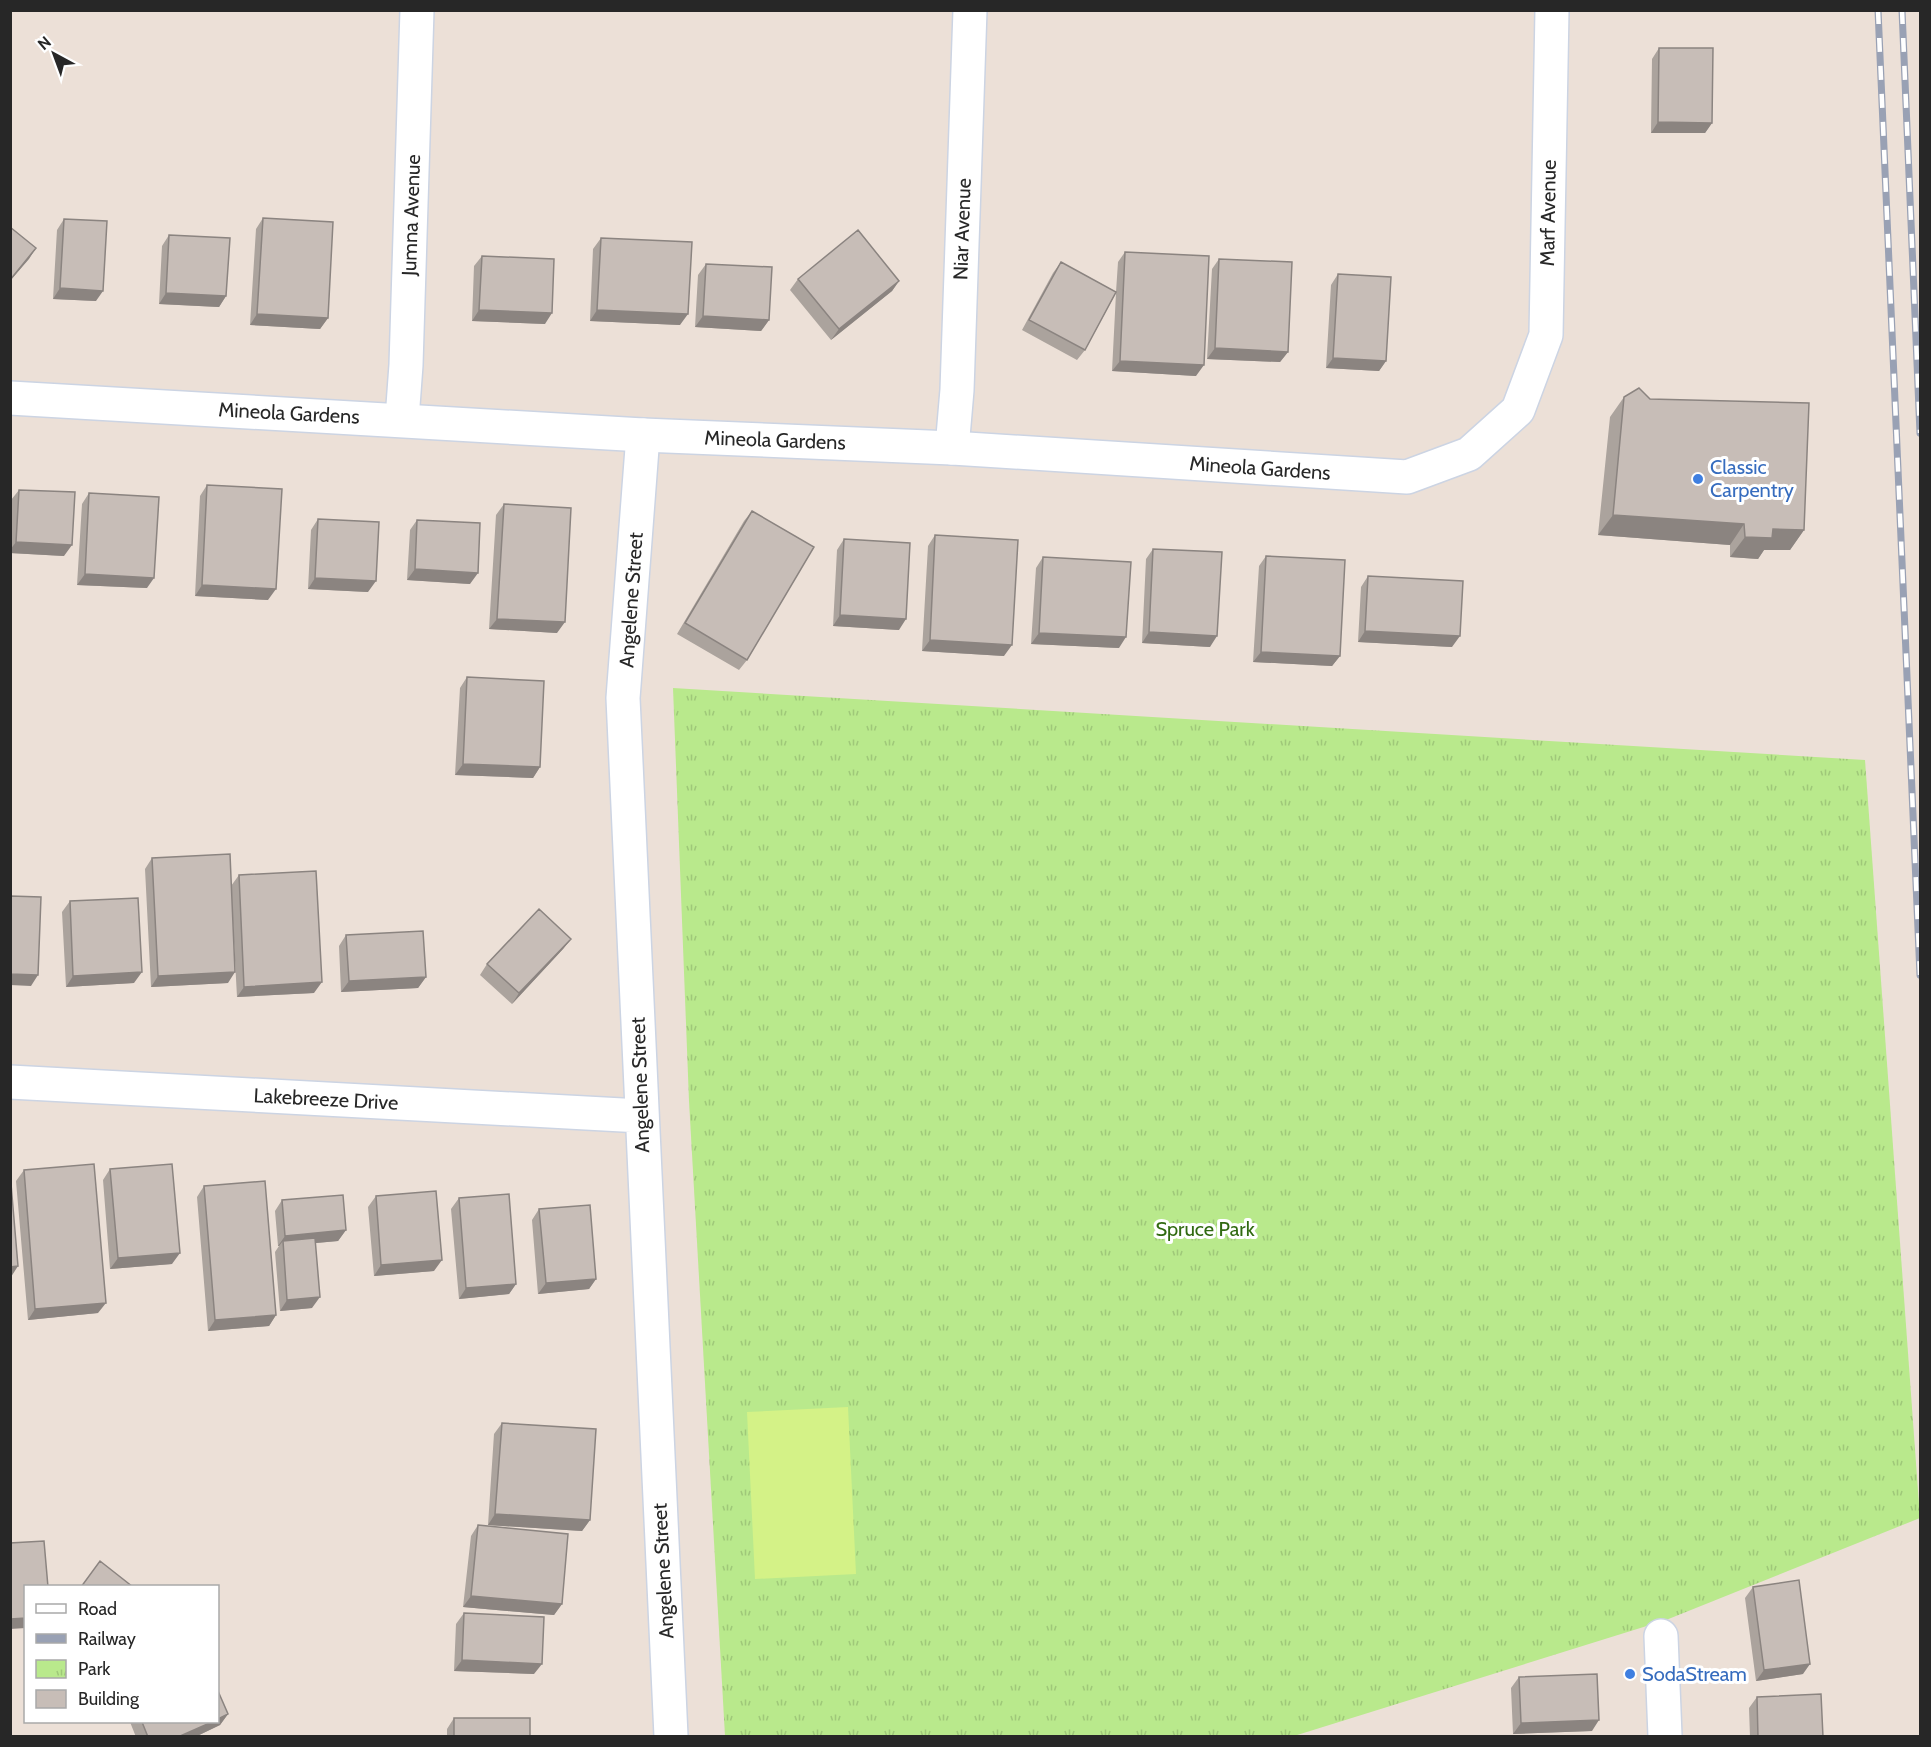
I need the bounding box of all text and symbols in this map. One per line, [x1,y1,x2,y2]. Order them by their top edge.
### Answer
north arrow [24,24,84,84]
text: N [34,32,55,54]
street label: Jumna Avenue [397,154,425,277]
street label: Marf Avenue [1535,160,1561,266]
street label: Niar Avenue [948,178,976,280]
street label: Mineola Gardens [218,397,360,429]
street label: Mineola Gardens [704,426,846,454]
street label: Mineola Gardens [1189,451,1331,485]
place label: Classic Carpentry [1710,455,1794,502]
marker: Classic Carpentry [1691,472,1705,486]
street label: Angelene Street [614,531,648,669]
street label: Angelene Street [626,1016,654,1153]
street label: Lakebreeze Drive [253,1083,399,1115]
park label: Spruce Park [1155,1217,1255,1241]
street label: Angelene Street [647,1502,679,1639]
legend [24,1585,219,1723]
text: Road [78,1598,117,1620]
text: Railway [78,1628,136,1650]
text: Park [78,1658,111,1680]
place label: SodaStream [1642,1662,1747,1686]
marker: SodaStream [1623,1667,1637,1681]
text: Building [78,1688,140,1710]

